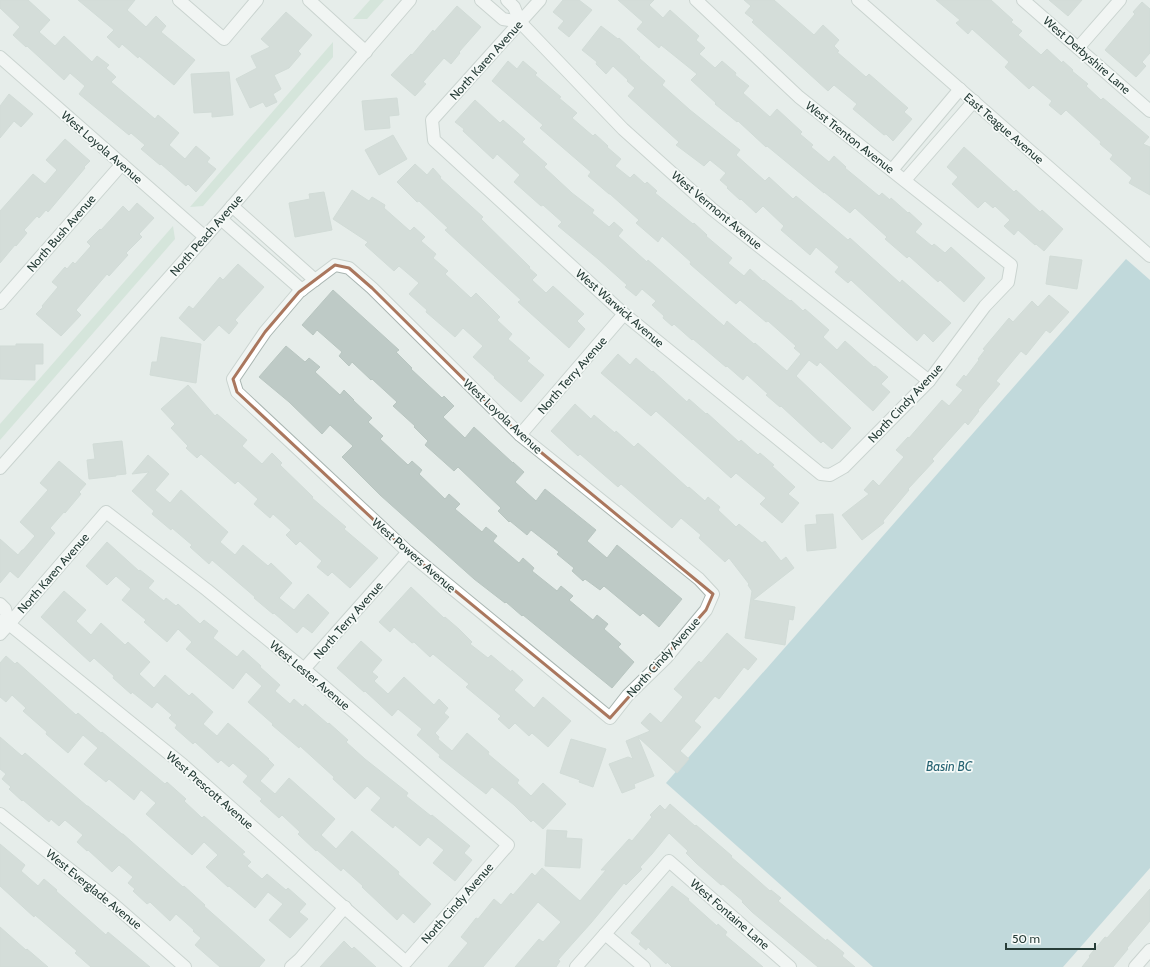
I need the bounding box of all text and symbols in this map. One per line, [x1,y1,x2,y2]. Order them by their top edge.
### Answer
street label: West Derbyshire Lane [1040,13,1134,97]
street label: North Karen Avenue [446,17,526,103]
street label: East Teague Avenue [961,89,1047,167]
street label: West Trenton Avenue [803,98,897,176]
street label: West Loyola Avenue [58,108,146,186]
street label: West Vermont Avenue [669,168,765,252]
street label: North Bush Avenue [23,191,99,275]
street label: North Peach Avenue [166,191,246,279]
street label: West Warwick Avenue [573,266,667,350]
street label: North Terry Avenue [534,333,610,417]
street label: North Cindy Avenue [865,360,945,446]
street label: West Loyola Avenue [460,375,546,457]
street label: West Powers Avenue [369,514,459,596]
street label: North Karen Avenue [14,530,92,616]
street label: North Terry Avenue [310,578,386,662]
street label: North Cindy Avenue [623,614,703,700]
street label: West Lester Avenue [267,637,353,713]
street label: West Prescott Avenue [163,748,257,832]
water label: Basin BC [926,758,973,774]
street label: West Everglade Avenue [43,846,145,932]
street label: North Cindy Avenue [418,859,496,947]
street label: West Fontaine Lane [687,875,773,953]
scale bar [1006,925,1095,951]
text: 50 m [1012,931,1040,946]

